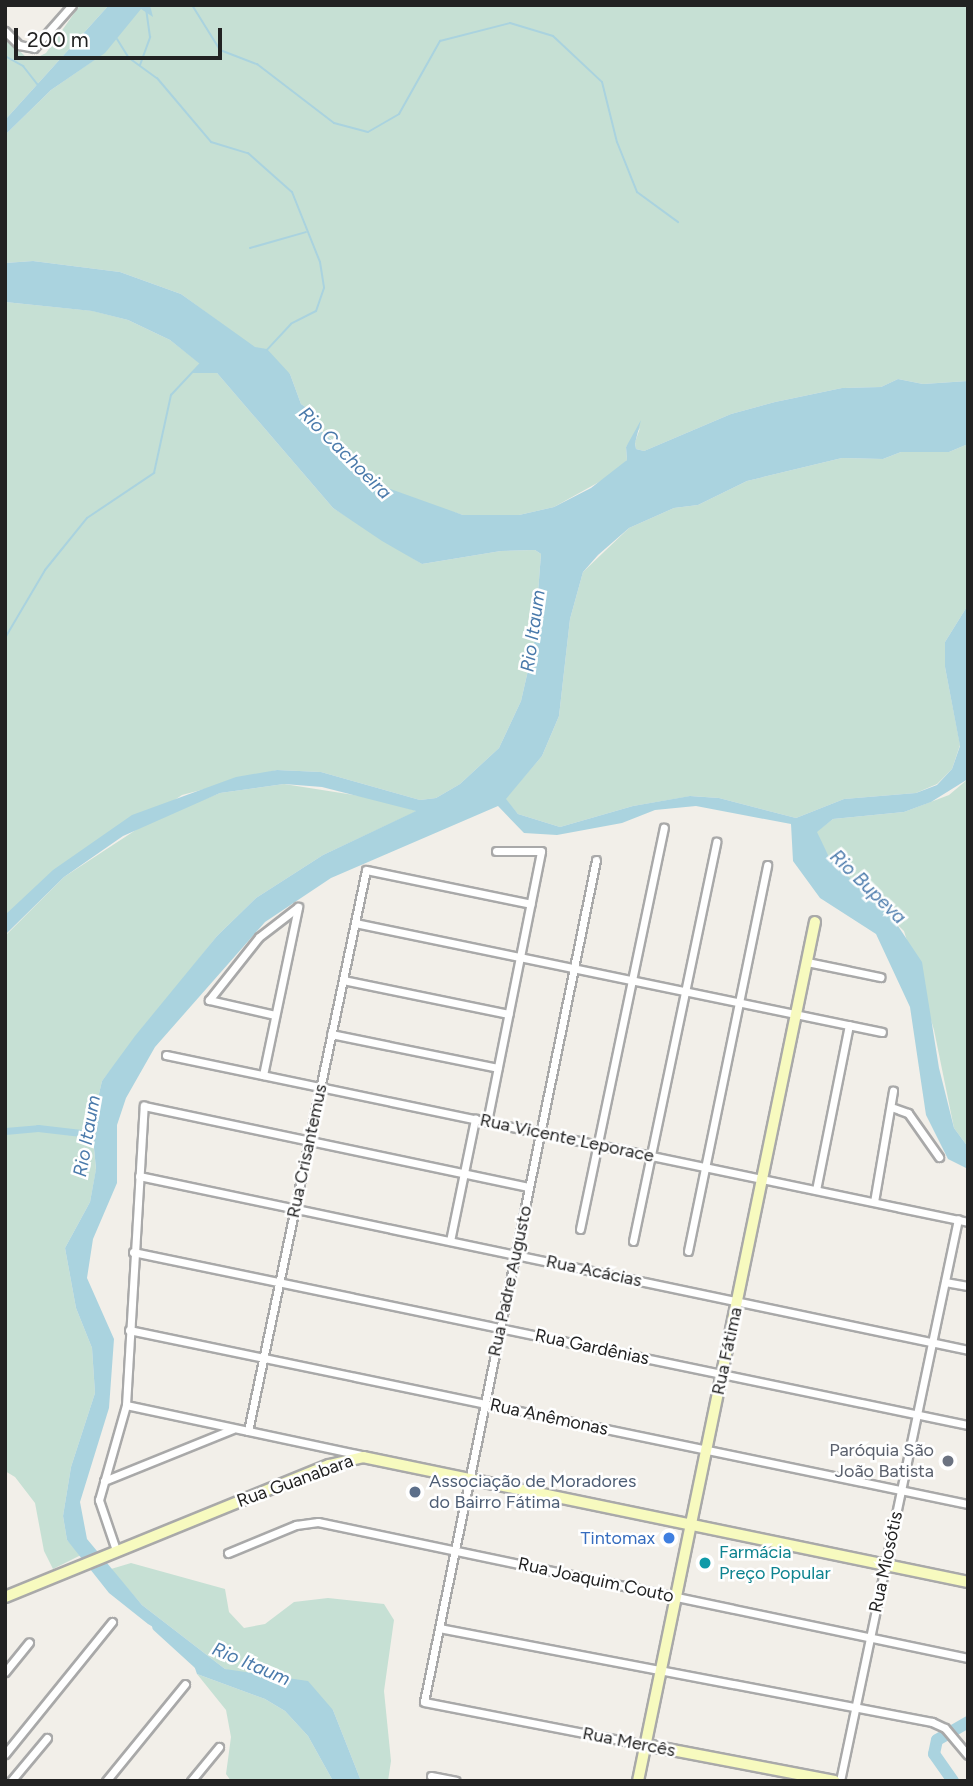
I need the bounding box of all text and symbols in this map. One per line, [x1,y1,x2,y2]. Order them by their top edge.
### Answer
scale bar [18,14,226,58]
text: 200 m [27,27,89,52]
water label: Rio Cachoeira [294,402,396,504]
water label: Rio Itaum [516,589,550,673]
water label: Rio Bupeva [825,845,911,929]
street label: Rua Crisantemus [282,1082,332,1220]
water label: Rio Itaum [69,1093,105,1179]
street label: Rua Vicente Leporace [478,1109,656,1167]
street label: Rua Padre Augusto [483,1204,537,1358]
street label: Rua Acácias [544,1250,644,1292]
street label: Rua Fátima [707,1305,747,1397]
street label: Rua Gardênias [533,1324,651,1370]
street label: Rua Anêmonas [488,1394,610,1440]
place label: Paróquia São João Batista [829,1440,934,1482]
street label: Rua Guanabara [234,1450,356,1512]
marker: Paróquia São João Batista [940,1453,956,1469]
place label: Associação de Moradores do Bairro Fátima [429,1471,636,1514]
marker: Associação de Moradores do Bairro Fátima [407,1484,423,1500]
street label: Rua Miosótis [865,1509,907,1615]
place label: Tintomax [581,1527,655,1549]
marker: Tintomax [661,1530,677,1546]
place label: Farmácia Preço Popular [719,1542,830,1584]
street label: Rua Joaquim Couto [516,1553,676,1607]
marker: Farmácia Preço Popular [697,1555,713,1571]
water label: Rio Itaum [209,1637,293,1691]
street label: Rua Mercês [581,1722,677,1762]

